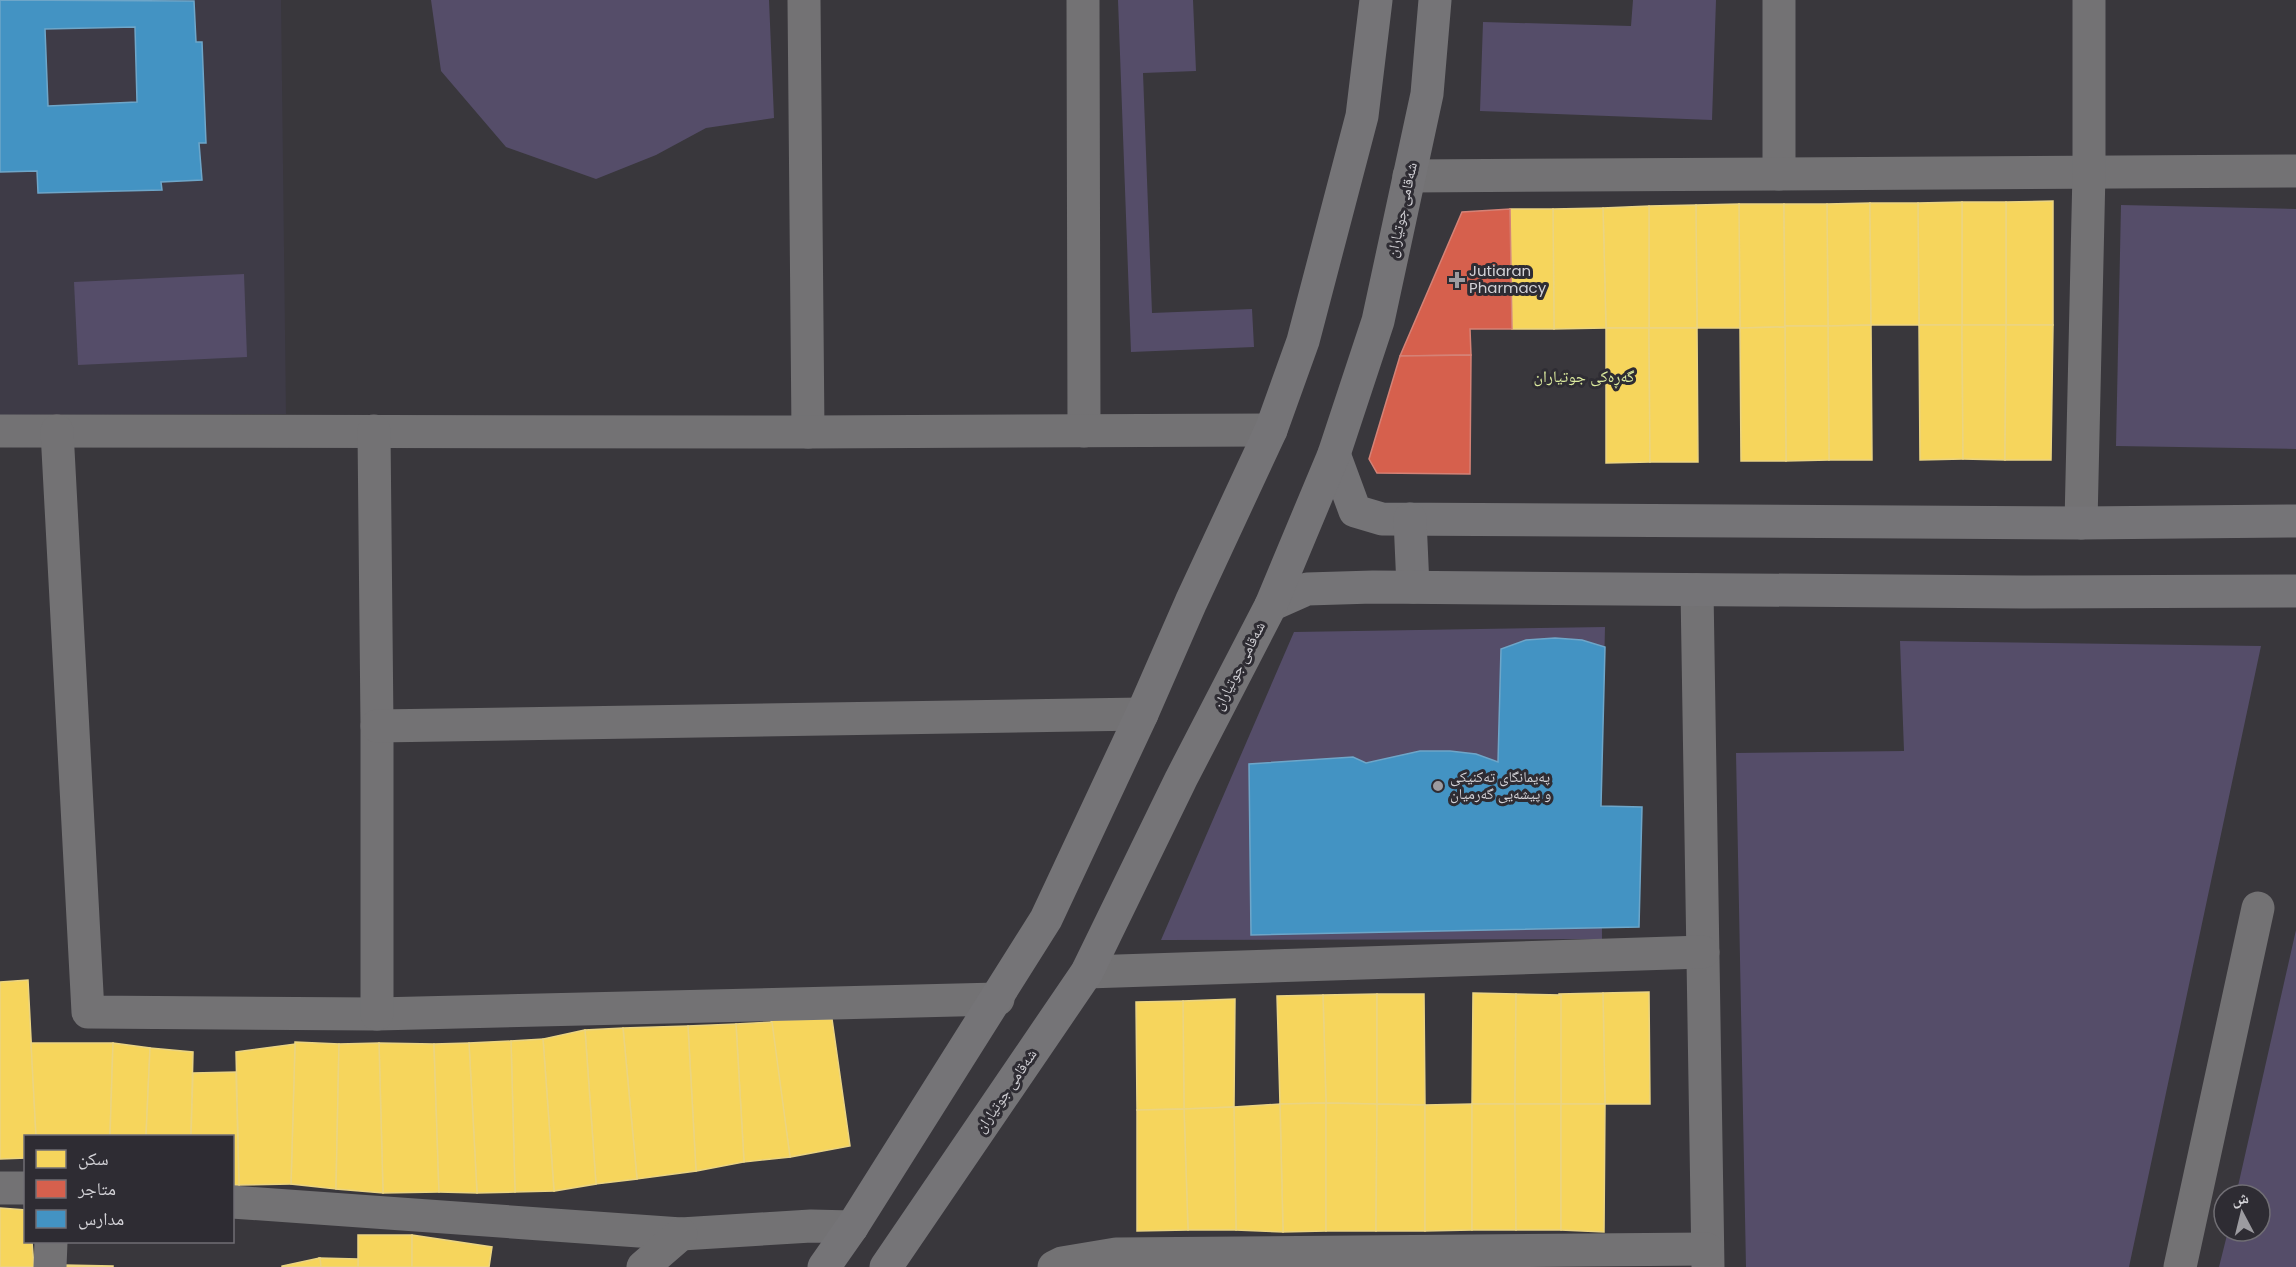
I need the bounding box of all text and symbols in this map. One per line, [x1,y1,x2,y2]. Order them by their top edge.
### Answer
street label: شەقامی جوتیاران [1381,160,1422,259]
place label: Jutiaran Pharmacy [1469,260,1547,298]
marker: Jutiaran Pharmacy [1450,273,1464,287]
district label: گەڕەکی جوتیاران [1534,365,1635,389]
street label: شەقامی جوتیاران [1207,618,1270,714]
place label: پەیمانگای تەکنیکی و پیشەیی گەرمیان [1450,766,1551,804]
marker: پەیمانگای تەکنیکی و پیشەیی گەرمیان [1431,779,1445,793]
street label: شەقامی جوتیاران [970,1045,1041,1137]
legend [24,1135,234,1243]
text: سكن [78,1146,109,1171]
text: متاجر [77,1176,116,1201]
north arrow [2212,1183,2272,1243]
text: ش [2230,1186,2250,1211]
text: مدارس [78,1206,124,1231]

